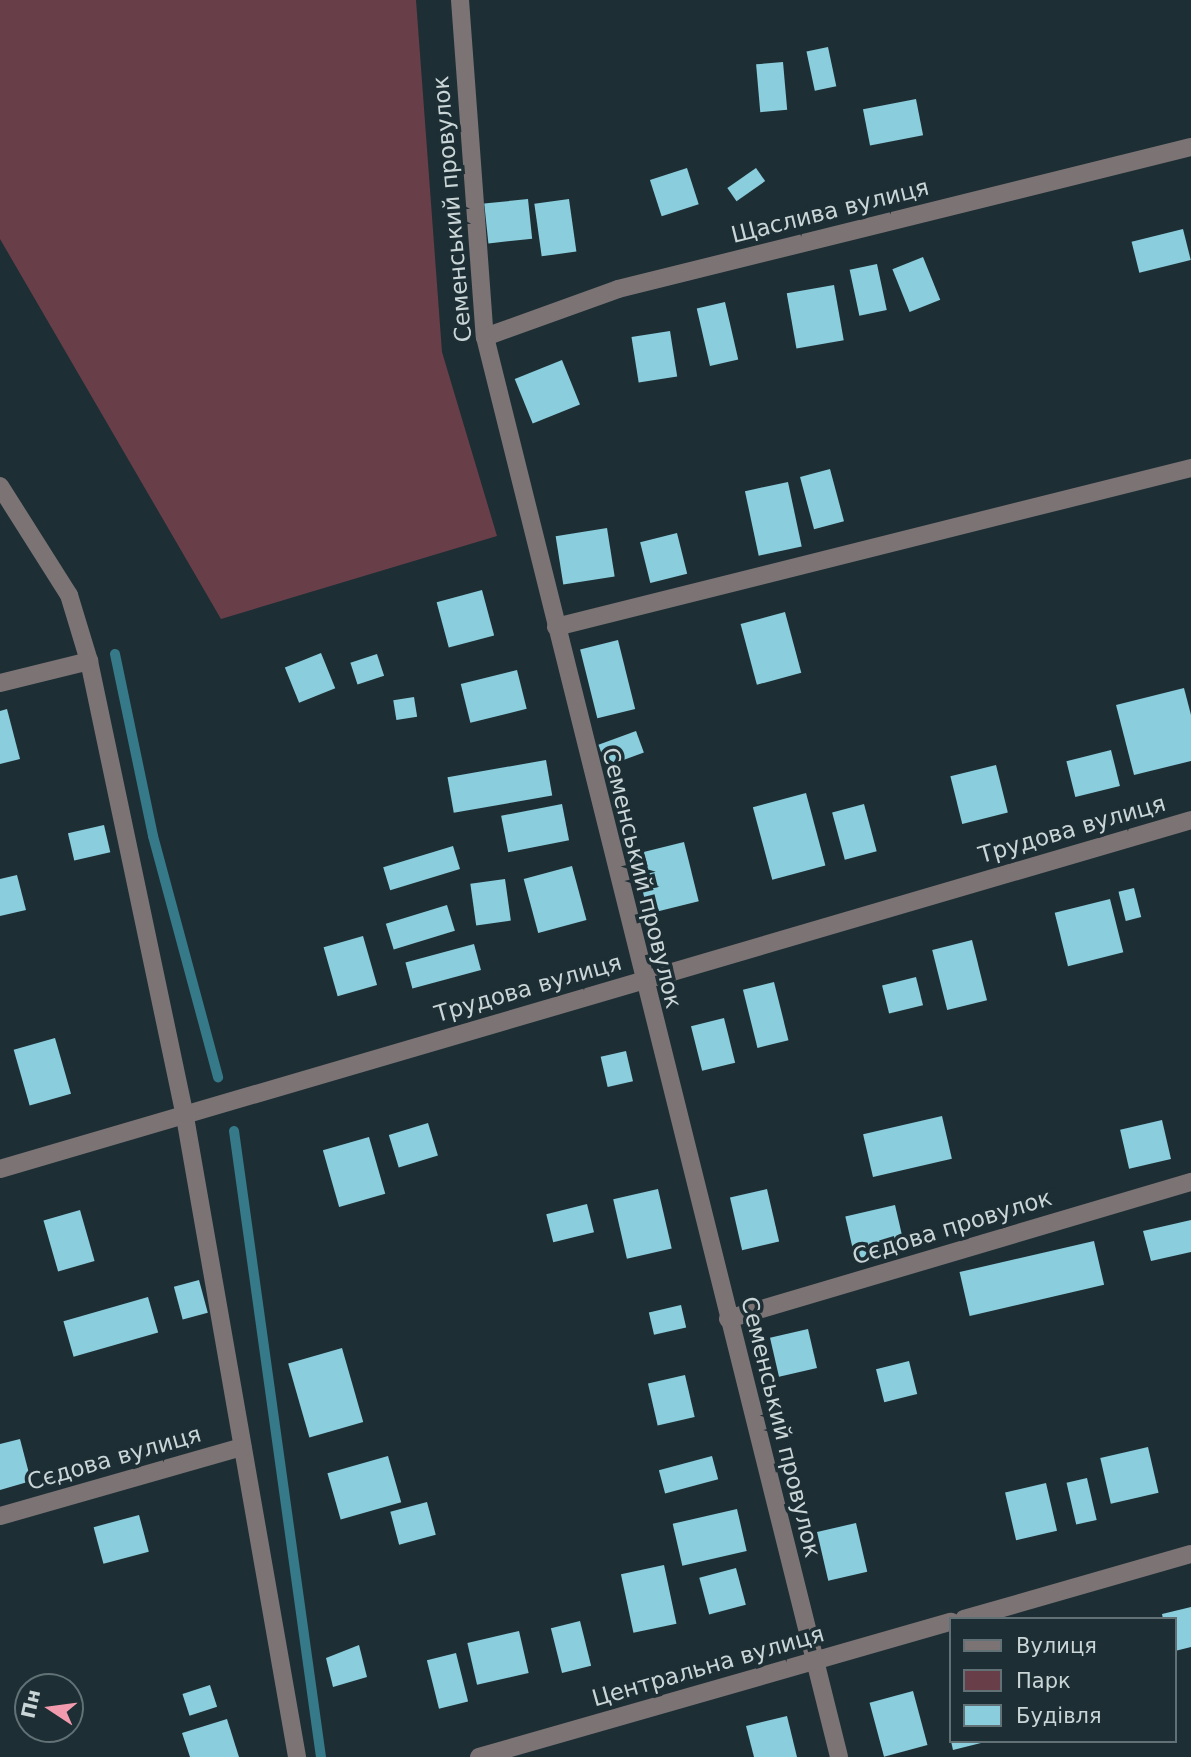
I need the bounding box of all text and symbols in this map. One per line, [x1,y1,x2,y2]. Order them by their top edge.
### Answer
street label: Семенський провулок [427,75,477,343]
street label: Щаслива вулиця [728,173,932,249]
street label: Семенський провулок [596,745,688,1011]
street label: Трудова вулиця [975,789,1169,869]
street label: Трудова вулиця [431,948,625,1028]
street label: Сєдова провулок [849,1184,1055,1270]
street label: Семенський провулок [735,1294,827,1560]
street label: Сєдова вулиця [24,1420,204,1496]
legend [950,1617,1177,1743]
street label: Центральна вулиця [589,1620,827,1712]
text: Вулиця [1016,1634,1097,1658]
text: Парк [1016,1669,1071,1693]
north arrow [14,1673,84,1743]
text: Пн [17,1687,44,1720]
text: Будівля [1016,1704,1102,1728]

